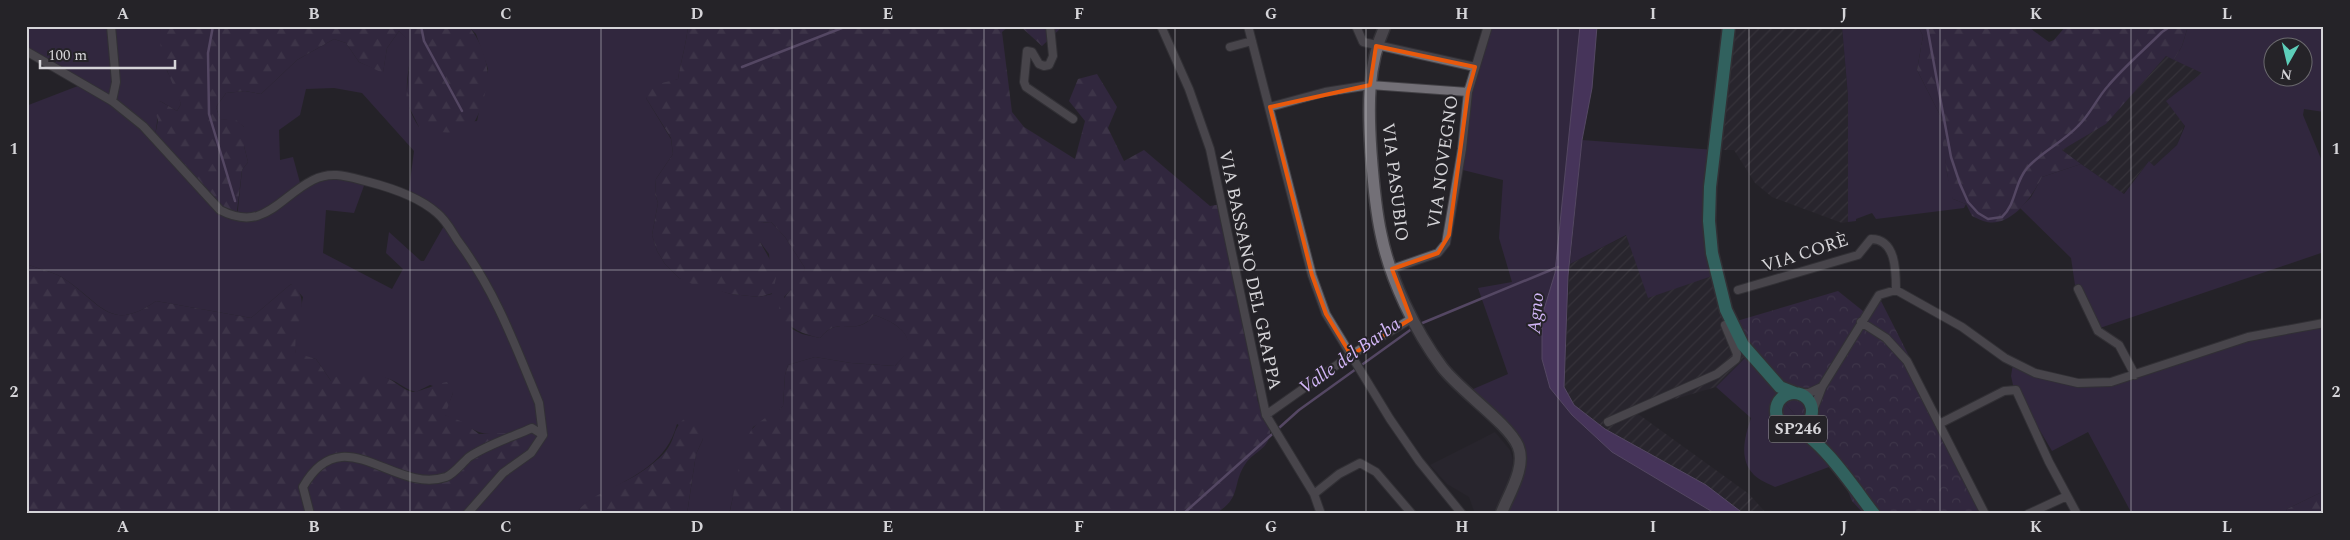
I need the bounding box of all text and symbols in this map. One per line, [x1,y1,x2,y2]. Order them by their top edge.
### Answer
text: A [117,2,130,26]
text: B [308,2,320,26]
text: C [500,2,512,26]
text: D [691,2,704,26]
text: E [883,2,893,26]
text: F [1074,2,1084,26]
text: G [1265,2,1277,26]
text: H [1455,2,1469,26]
text: I [1650,2,1656,26]
text: J [1841,2,1848,26]
text: K [2030,2,2043,26]
text: L [2222,2,2232,26]
scale bar [40,38,175,70]
north arrow [2262,38,2312,88]
text: 100 m [48,44,87,67]
text: N [2279,63,2293,86]
street label: VIA NOVEGNO [1420,94,1466,230]
street label: VIA PASUBIO [1374,121,1416,243]
text: 1 [10,137,18,161]
text: 1 [2332,137,2340,161]
street label: VIA BASSANO DEL GRAPPA [1211,147,1289,393]
street label: VIA CORÈ [1758,226,1852,280]
water label: Agno [1520,291,1552,336]
water label: Valle del Barba [1293,310,1407,402]
text: 2 [10,380,19,404]
text: 2 [2332,380,2341,404]
road number: SP246 [1769,416,1827,442]
text: A [117,515,130,539]
text: B [308,515,320,539]
text: C [500,515,512,539]
text: D [691,515,704,539]
text: E [883,515,893,539]
text: F [1074,515,1084,539]
text: G [1265,515,1277,539]
text: H [1455,515,1469,539]
text: I [1650,515,1656,539]
text: J [1841,515,1848,539]
text: K [2030,515,2043,539]
text: L [2222,515,2232,539]

